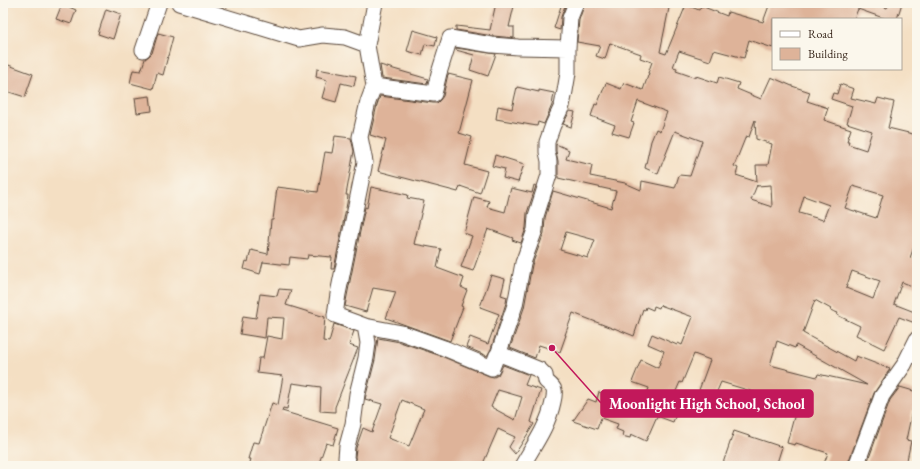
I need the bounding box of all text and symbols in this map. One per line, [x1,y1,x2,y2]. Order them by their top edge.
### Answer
legend [772,18,902,70]
text: Road [808,26,834,42]
text: Building [808,46,849,62]
callout: Moonlight High School, School [601,390,813,417]
text: Moonlight High School, School [609,394,806,413]

